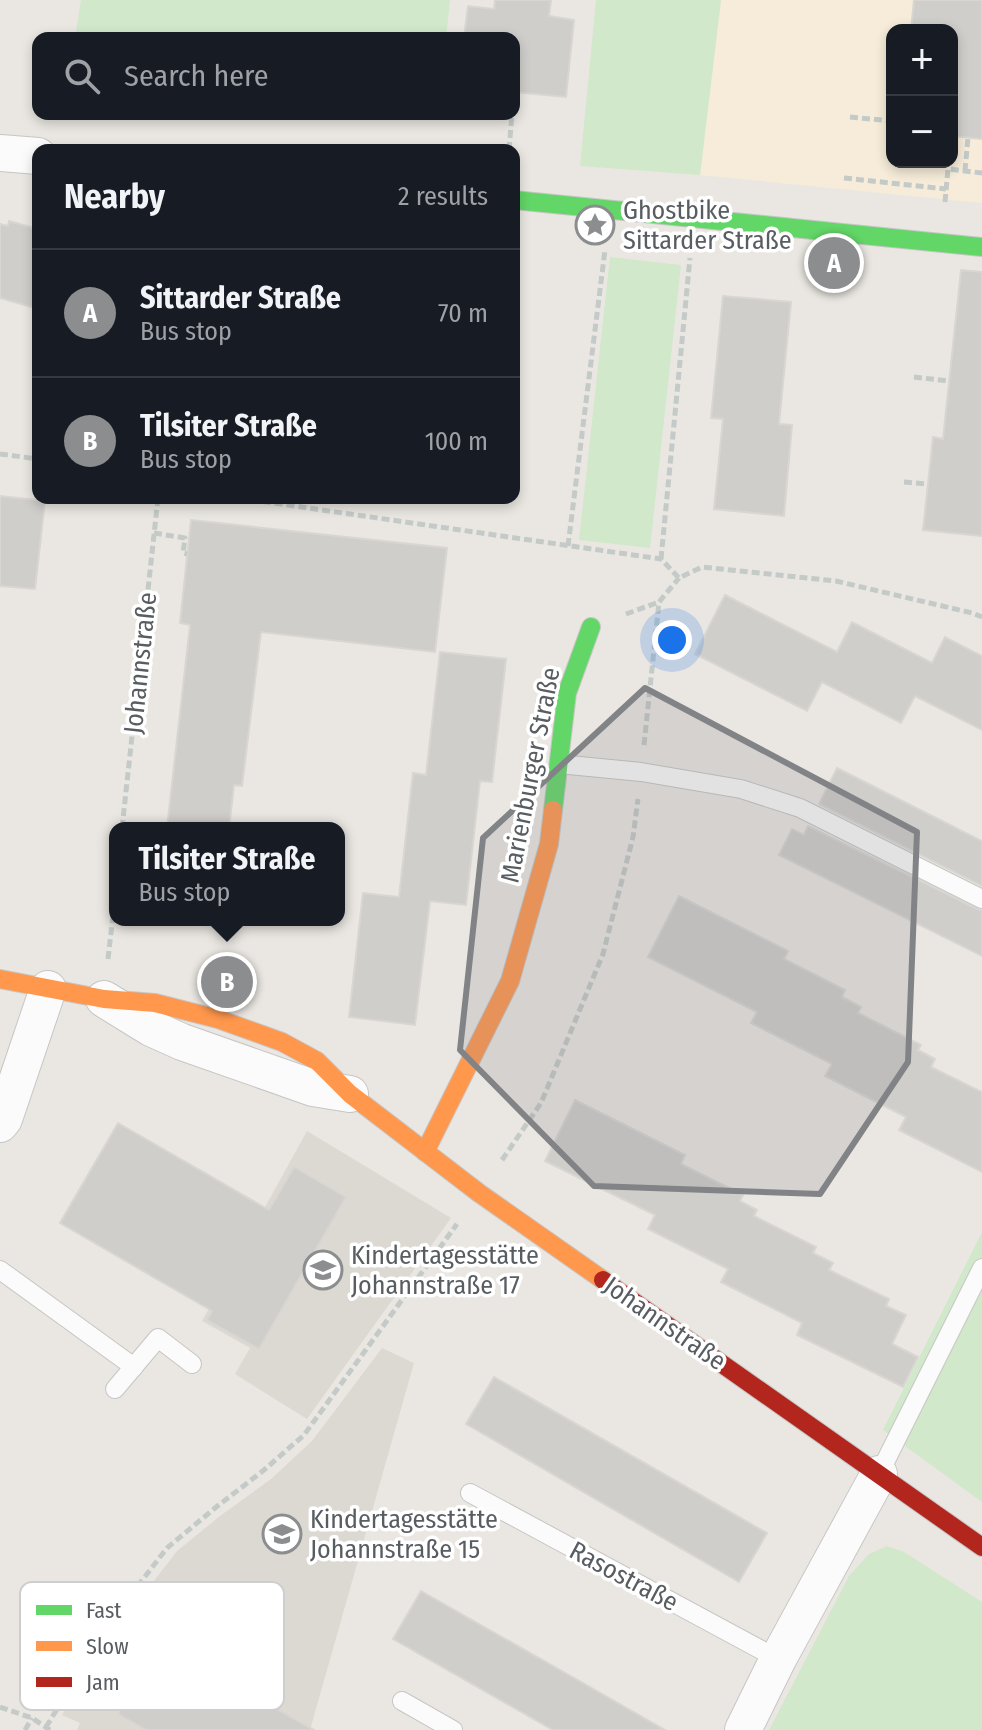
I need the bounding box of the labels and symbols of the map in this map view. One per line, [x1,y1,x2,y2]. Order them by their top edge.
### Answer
place label: Ghostbike Sittarder Straße [623,195,791,256]
place icon: Ghostbike Sittarder Straße [574,204,616,246]
pin: A [808,233,860,293]
street label: Johannstraße [118,591,163,735]
your location [652,620,692,660]
street label: Marienburger Straße [494,665,567,885]
pin: B [201,952,253,1012]
place label: Kindertagesstätte Johannstraße 17 [351,1240,539,1301]
school or university icon: Kindertagesstätte Johannstraße 17 [302,1249,344,1291]
street label: Johannstraße [598,1270,732,1377]
place label: Kindertagesstätte Johannstraße 15 [310,1504,498,1565]
school or university icon: Kindertagesstätte Johannstraße 15 [261,1513,303,1555]
street label: Rasostraße [564,1535,683,1618]
legend [20,1582,284,1710]
text: Fast [86,1597,122,1624]
text: Slow [86,1633,129,1660]
text: Jam [86,1669,120,1696]

